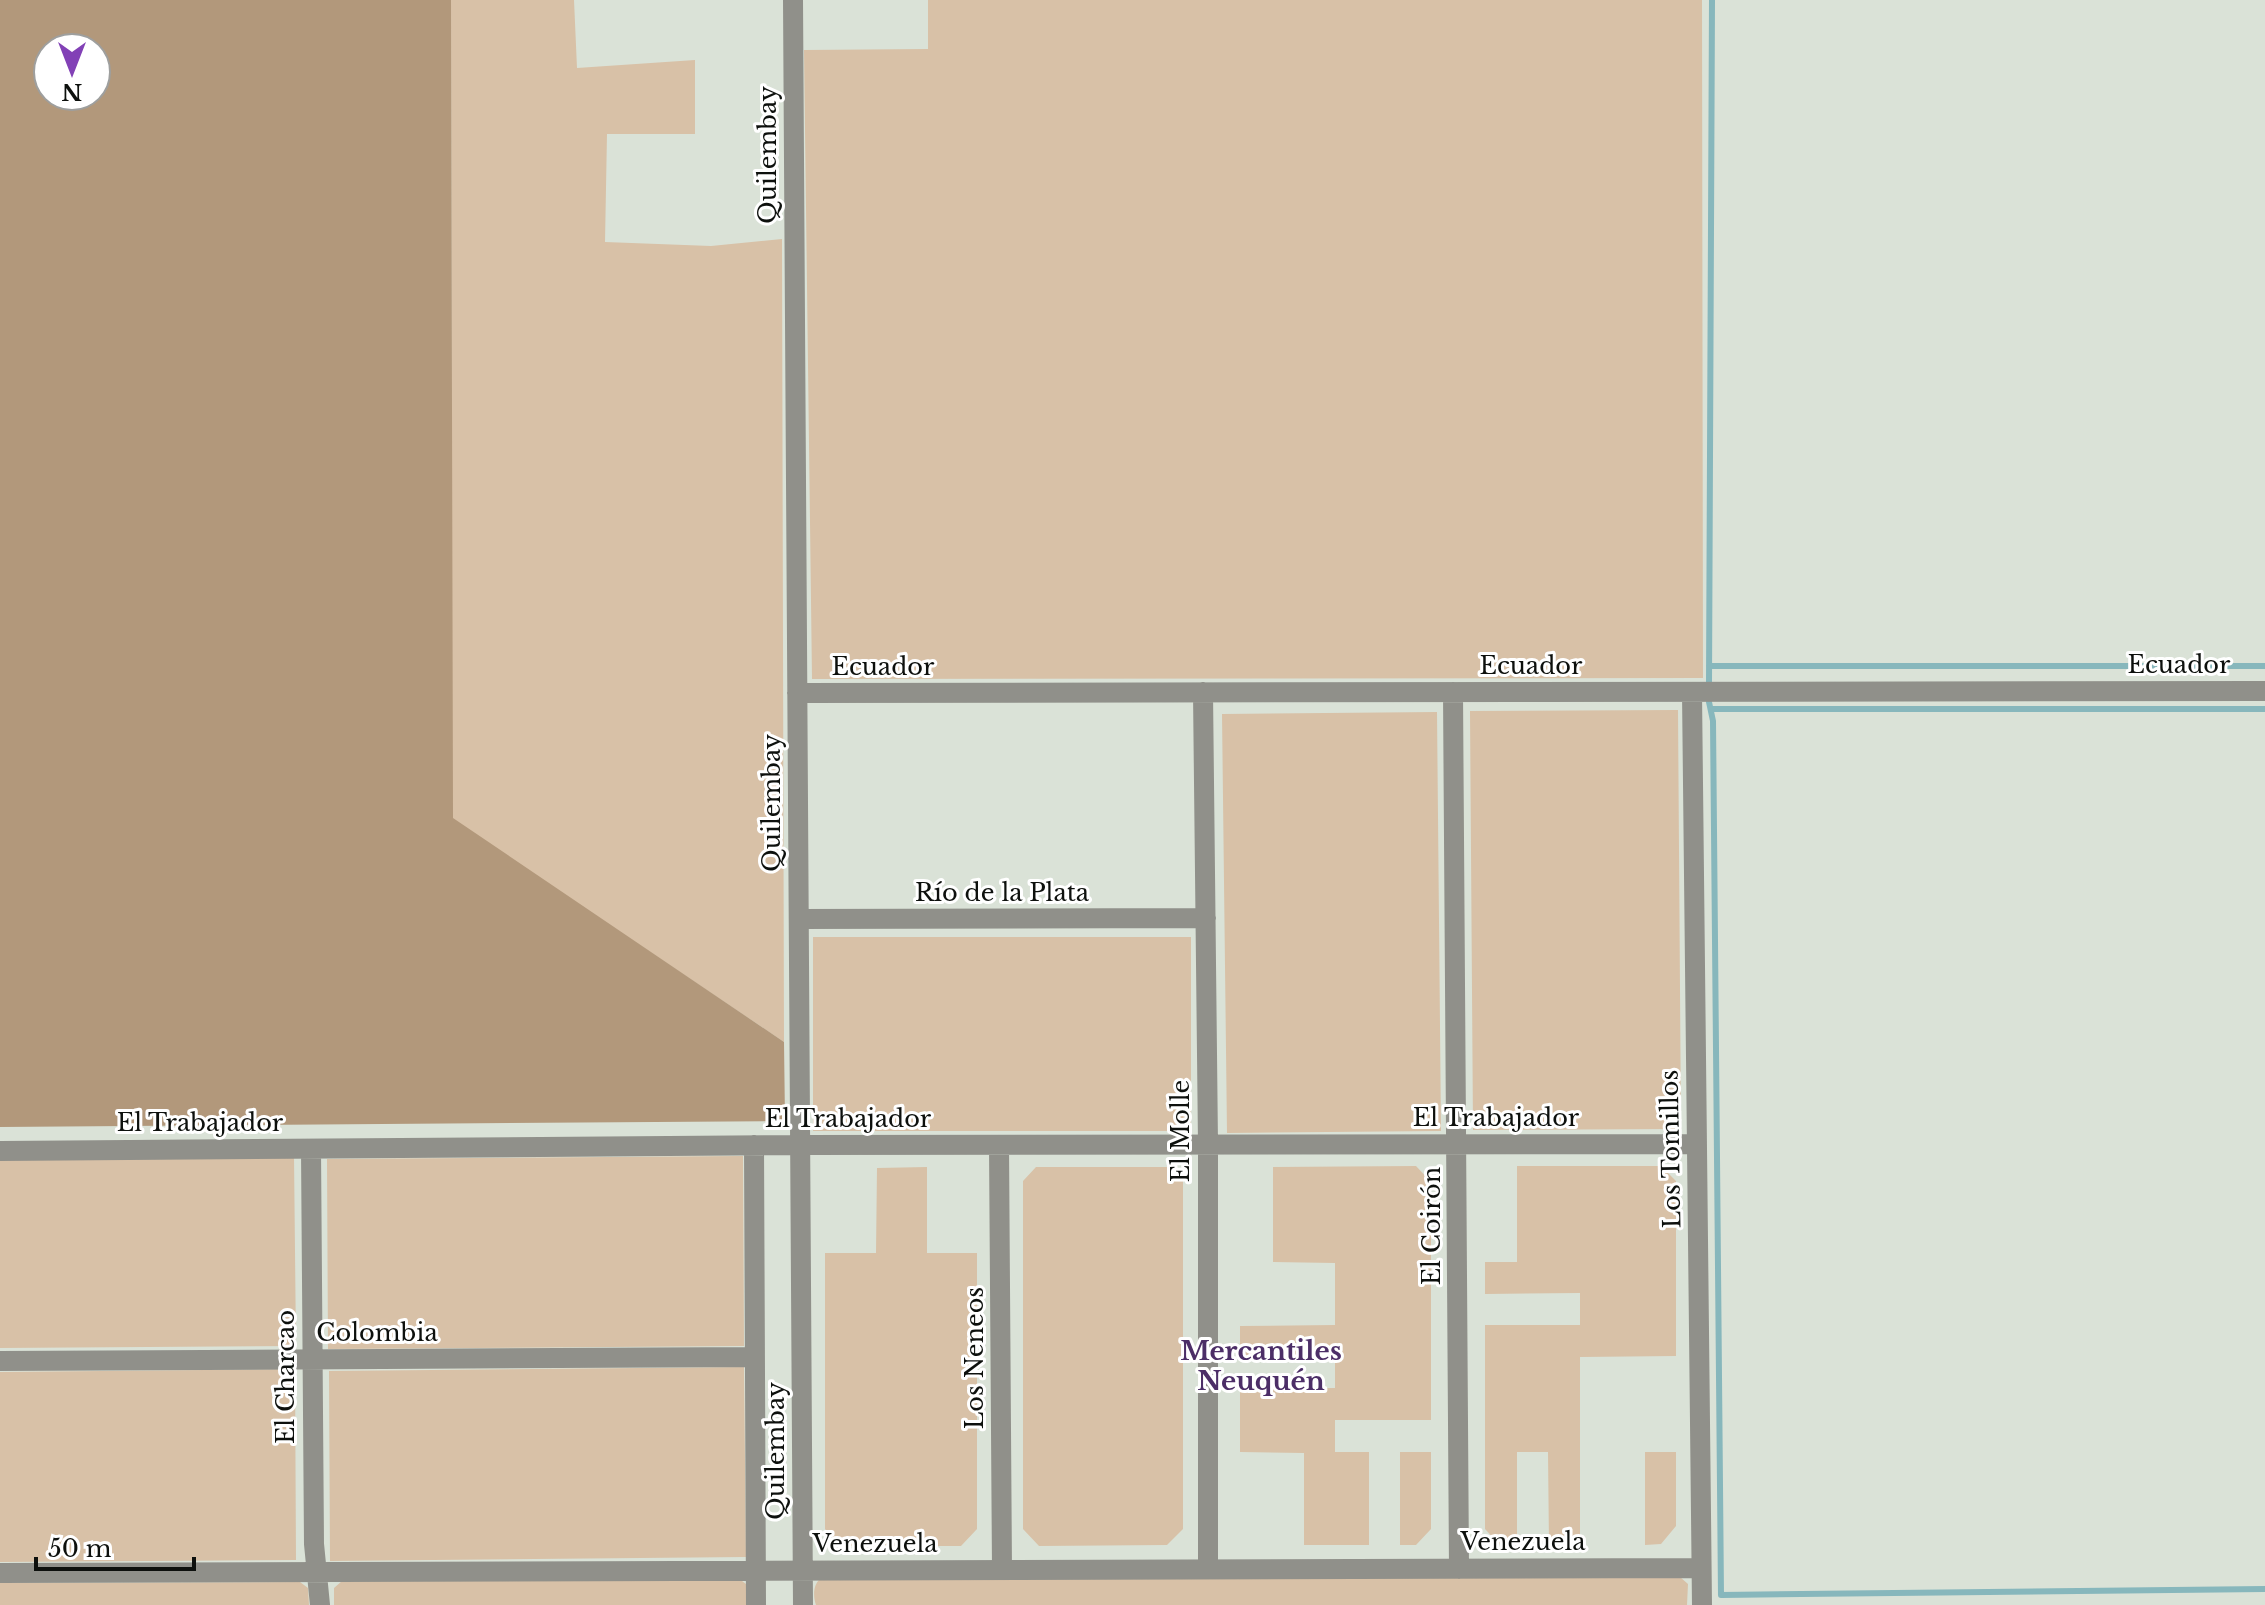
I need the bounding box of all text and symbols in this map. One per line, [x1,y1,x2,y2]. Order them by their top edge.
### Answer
north arrow [32,32,112,112]
text: N [61,78,82,105]
street label: Quilembay [753,85,782,224]
street label: Ecuador [2127,650,2231,679]
street label: Ecuador [1479,651,1583,680]
street label: Ecuador [831,652,935,681]
street label: Quilembay [757,733,786,872]
street label: Río de la Plata [915,878,1090,907]
street label: Los Tomillos [1655,1069,1686,1229]
street label: El Molle [1166,1080,1195,1182]
street label: El Trabajador [1413,1103,1580,1132]
street label: El Trabajador [765,1104,932,1133]
street label: El Trabajador [117,1108,284,1137]
street label: El Coirón [1417,1167,1446,1285]
street label: Los Neneos [960,1287,989,1429]
street label: El Charcao [271,1310,300,1444]
street label: Colombia [316,1318,438,1347]
district label: Mercantiles Neuquén [1180,1335,1342,1397]
street label: Quilembay [761,1381,790,1520]
scale bar [36,1521,194,1571]
street label: Venezuela [1459,1527,1586,1556]
street label: Venezuela [811,1529,938,1558]
text: 50 m [48,1534,112,1563]

